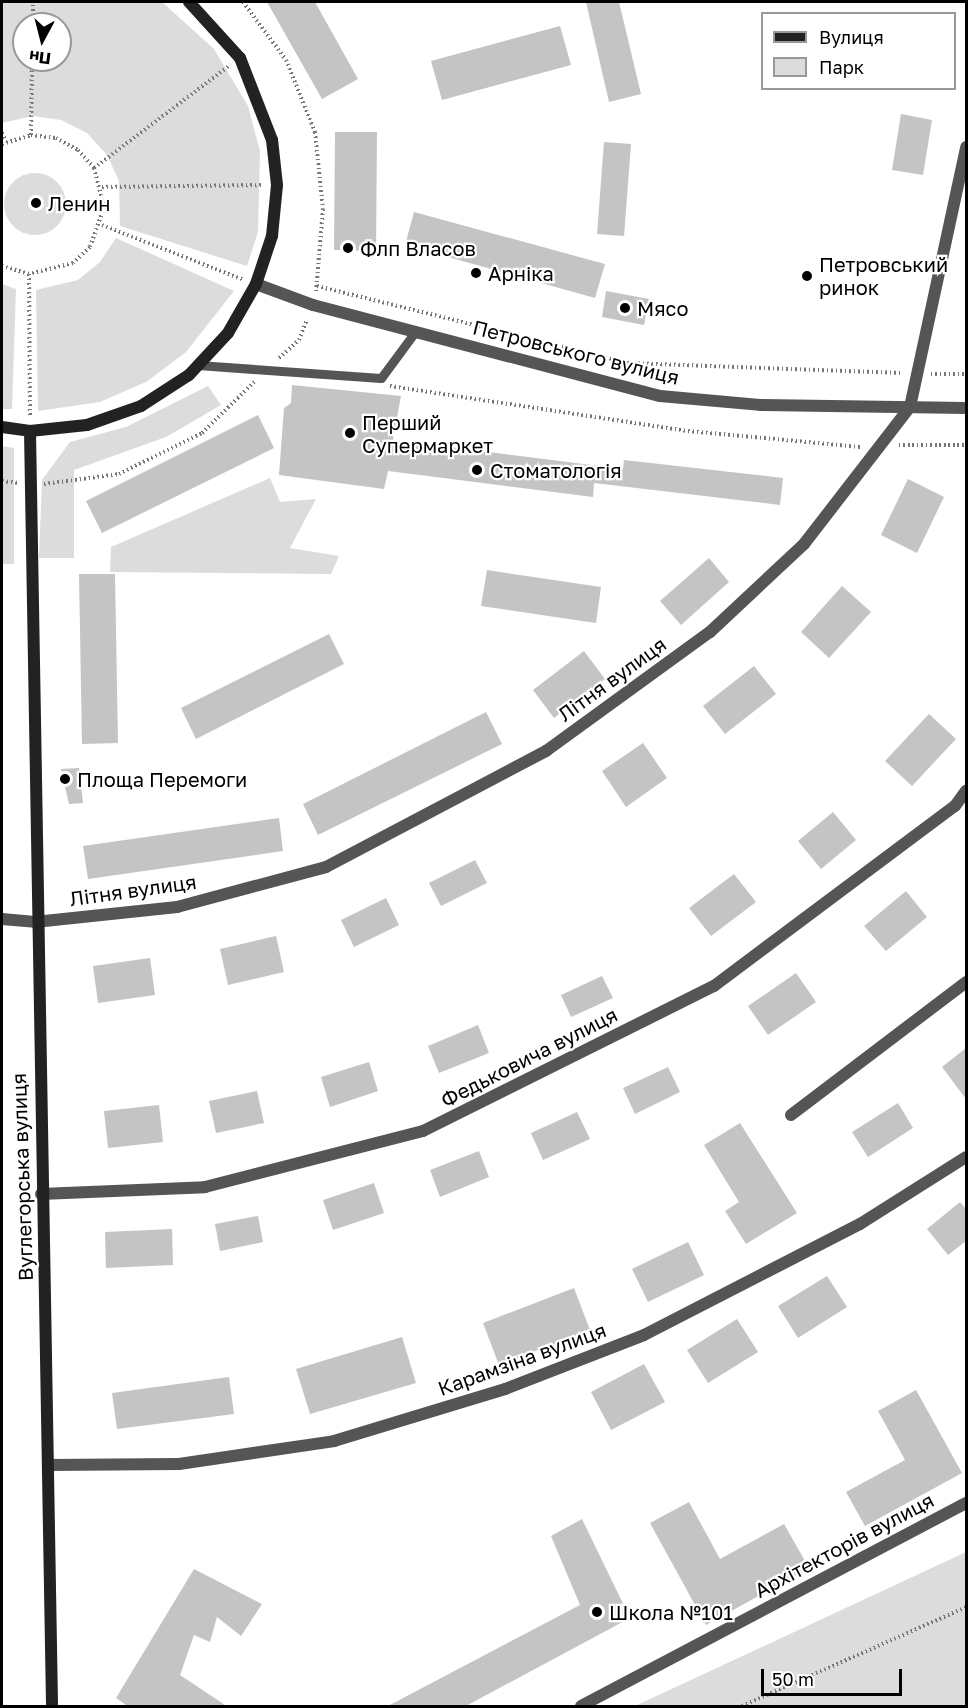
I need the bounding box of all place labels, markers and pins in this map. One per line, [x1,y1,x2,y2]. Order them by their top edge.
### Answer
place label: Ленин [48,191,110,215]
marker: Ленин [29,196,43,210]
place label: Флп Власов [360,236,476,260]
marker: Флп Власов [341,241,355,255]
place label: Петровський ринок [819,252,948,299]
place label: Арніка [488,261,554,285]
marker: Арніка [469,266,483,280]
marker: Петровський ринок [800,269,814,283]
place label: Мясо [637,296,688,320]
marker: Мясо [618,301,632,315]
place label: Перший Супермаркет [362,410,493,457]
marker: Перший Супермаркет [343,426,357,440]
place label: Стоматологія [490,458,622,482]
marker: Стоматологія [468,461,486,479]
place label: Площа Перемоги [77,767,247,791]
marker: Площа Перемоги [58,772,72,786]
place label: Школа №101 [609,1600,733,1624]
marker: Школа №101 [590,1605,604,1619]

